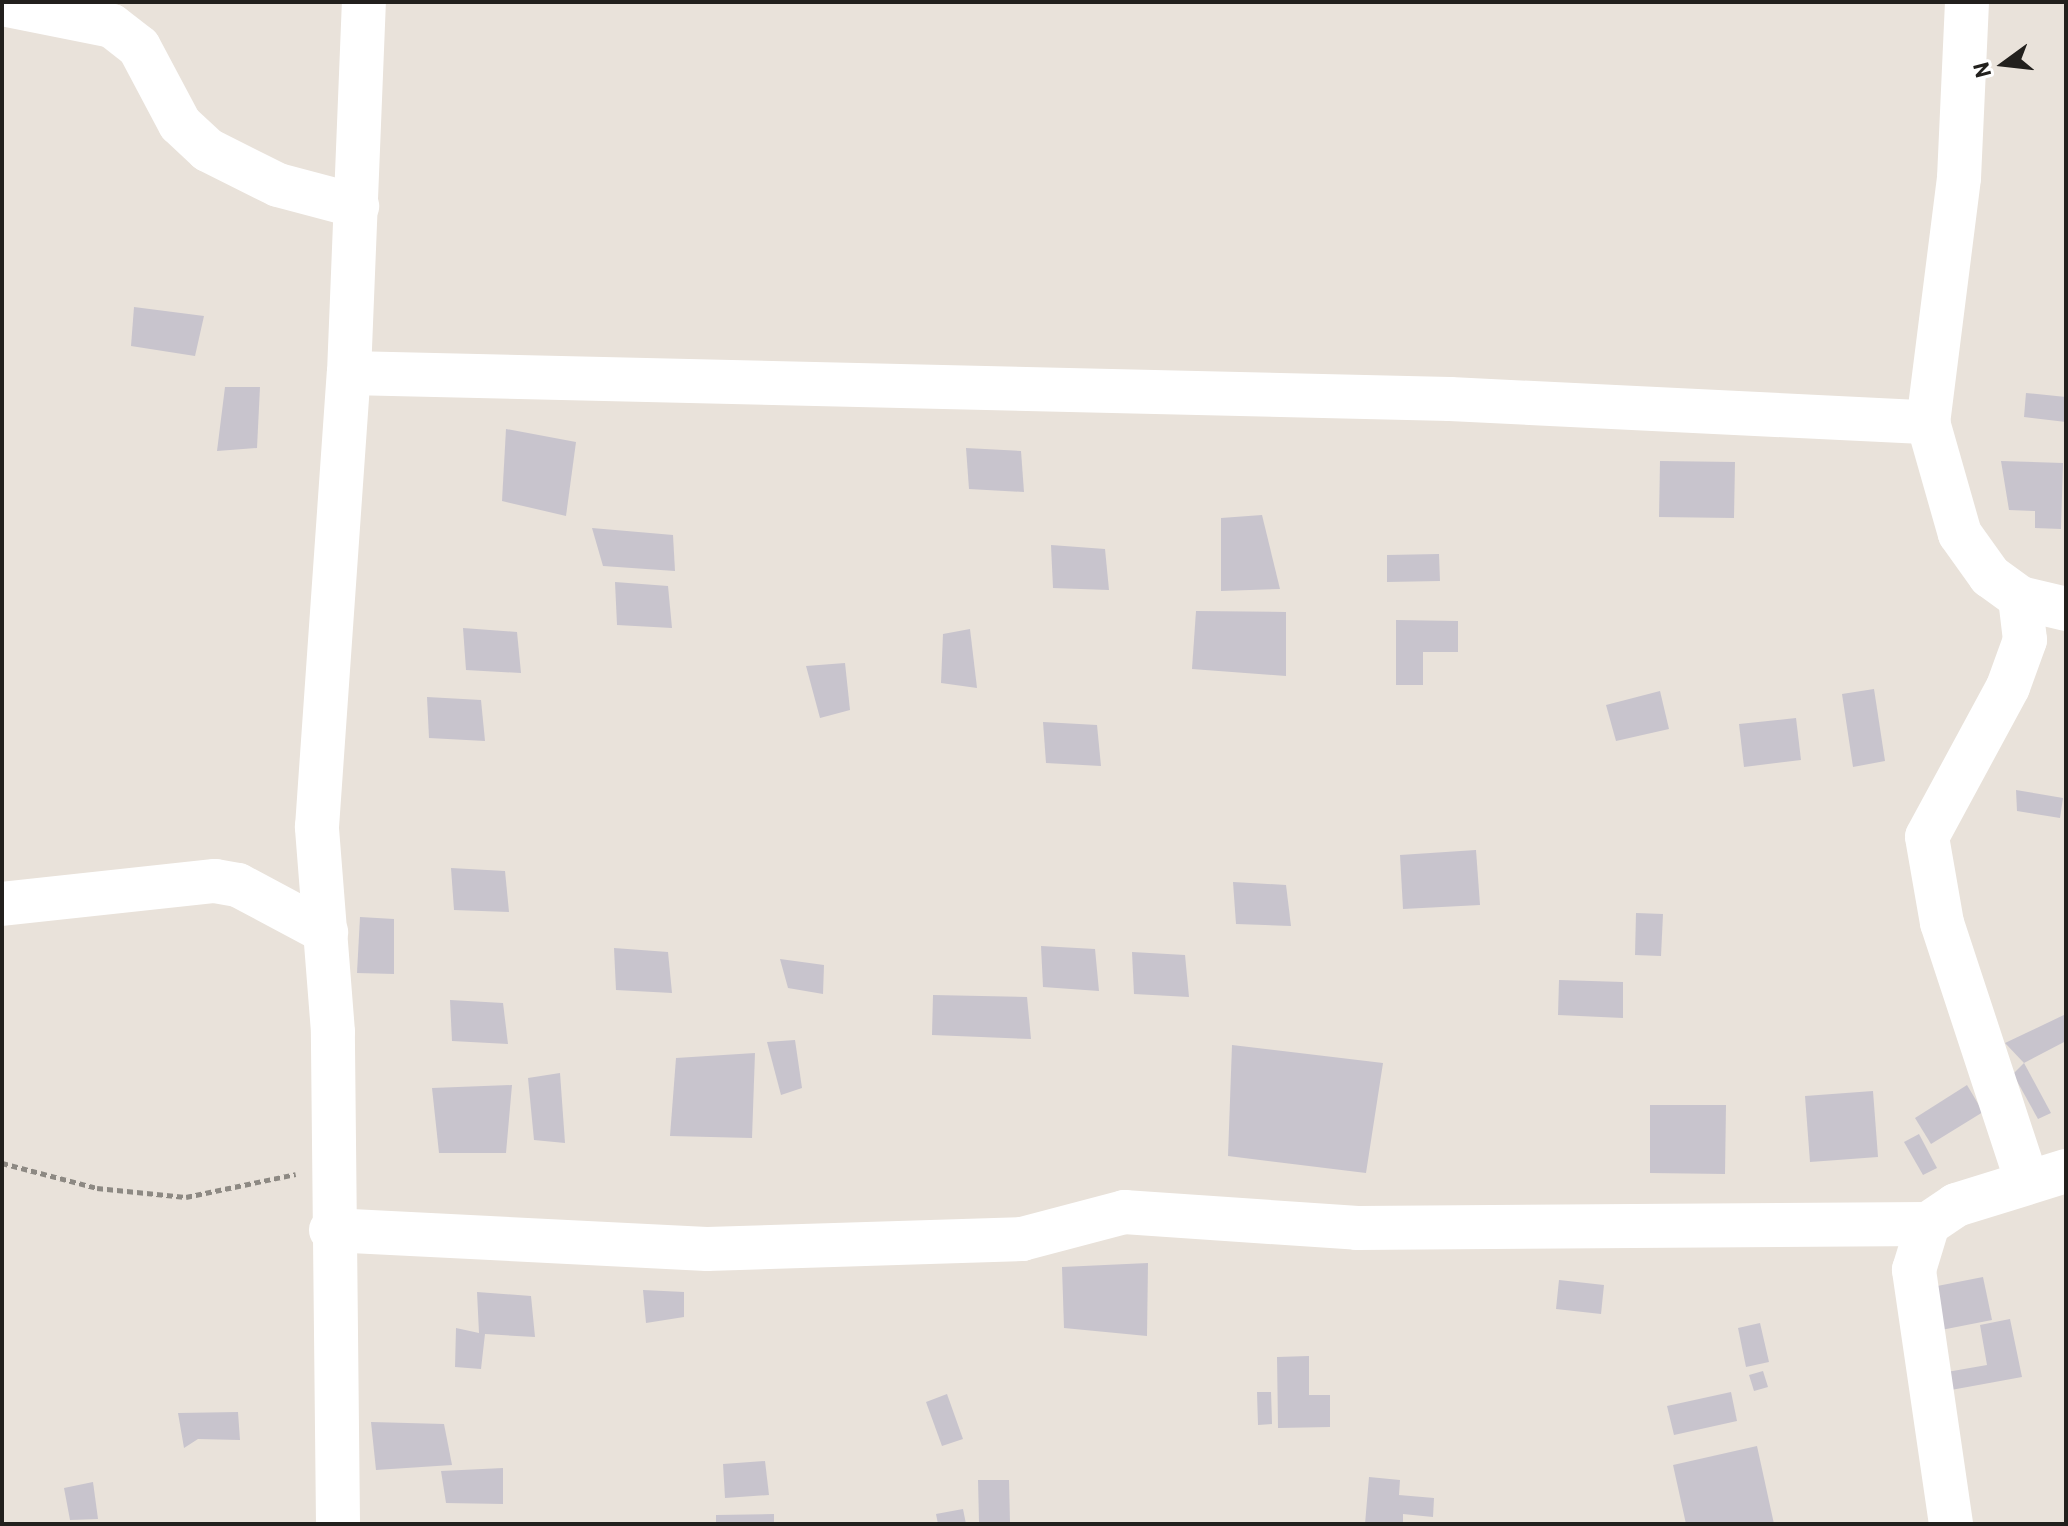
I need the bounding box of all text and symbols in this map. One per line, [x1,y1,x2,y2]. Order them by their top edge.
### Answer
north arrow [1964,24,2044,104]
text: N [1966,60,1995,81]

